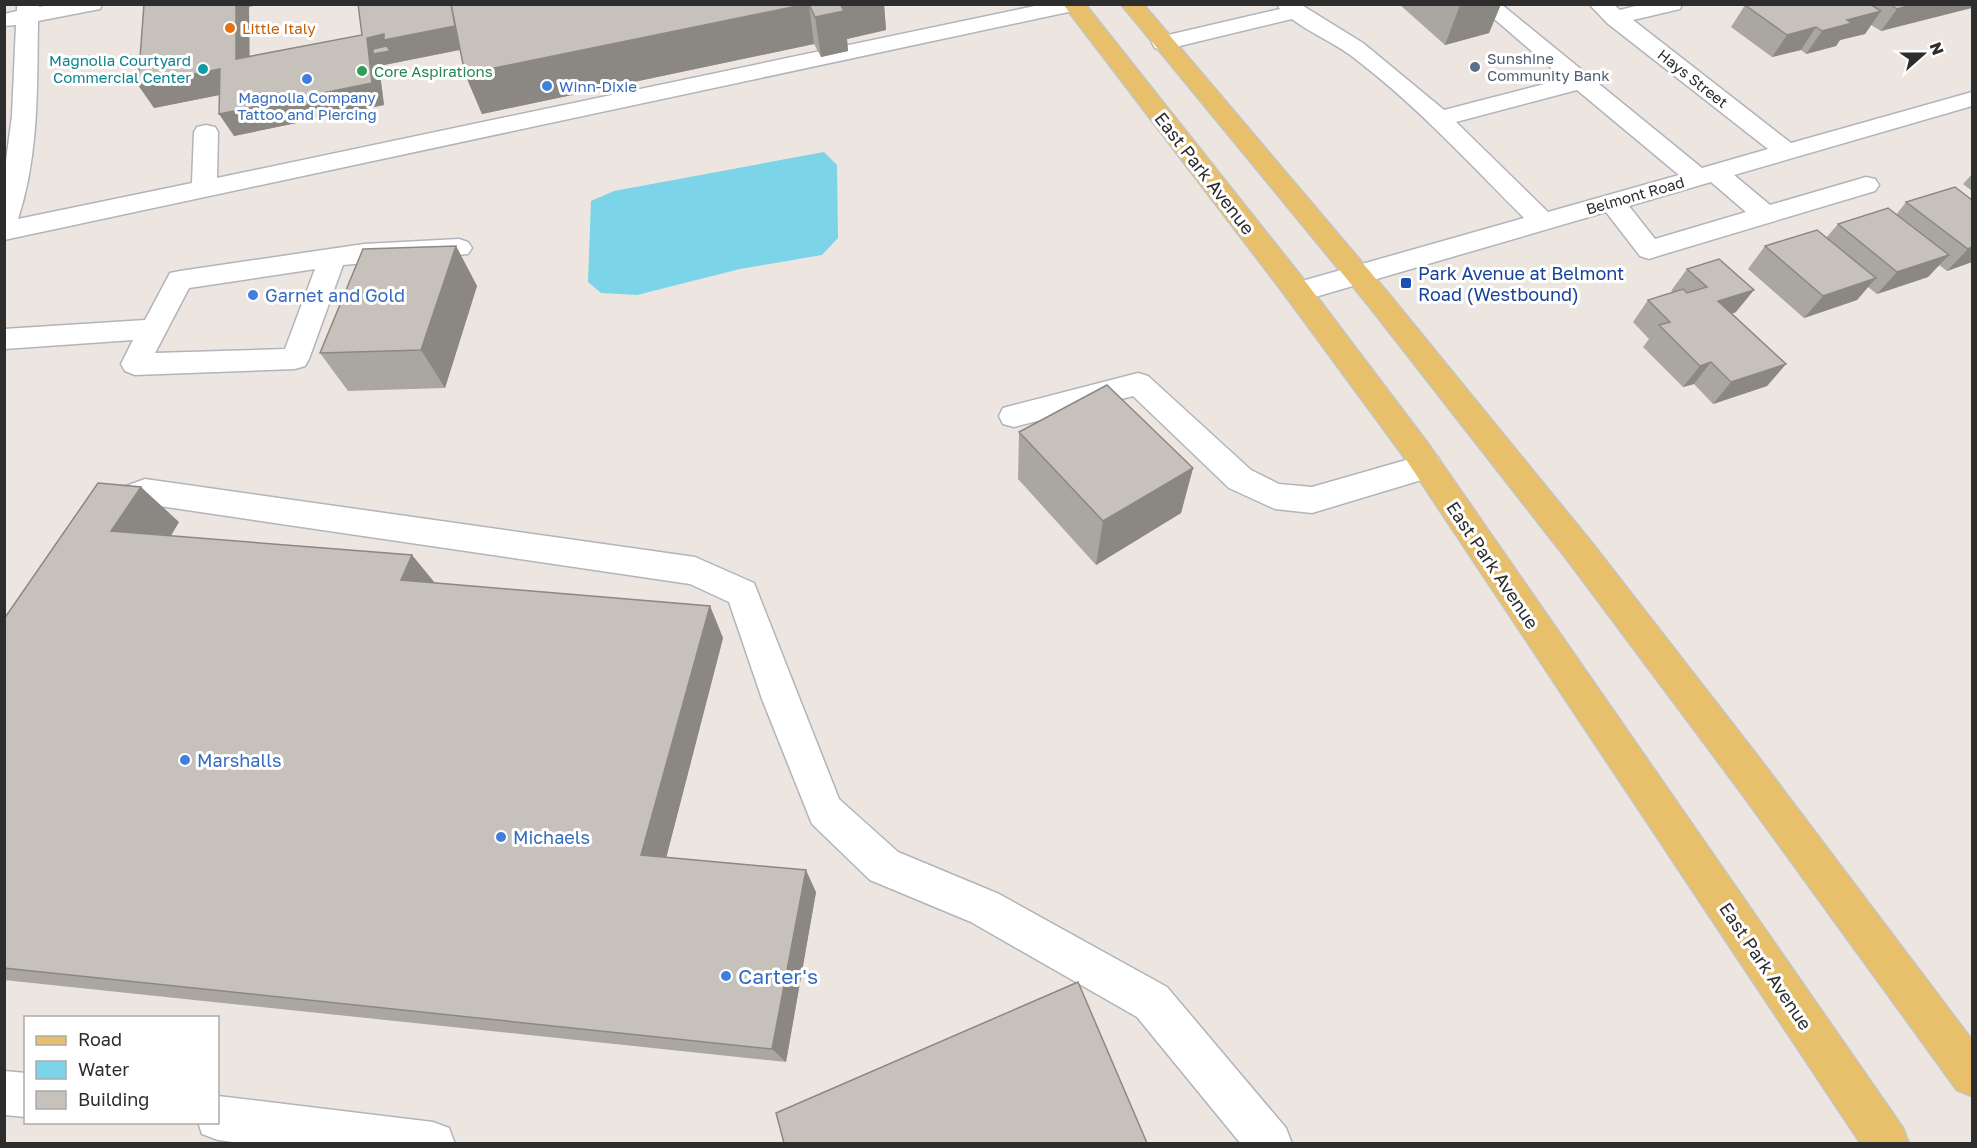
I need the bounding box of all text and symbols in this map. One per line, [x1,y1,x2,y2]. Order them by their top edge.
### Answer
place label: Little Italy [242,19,316,37]
marker: Little Italy [223,21,237,35]
north arrow [1893,24,1953,84]
text: N [1925,39,1949,58]
street label: Hays Street [1654,45,1732,111]
place label: Sunshine Community Bank [1487,49,1610,84]
place label: Magnolia Courtyard Commercial Center [49,51,191,86]
marker: Sunshine Community Bank [1468,60,1482,74]
marker: Magnolia Courtyard Commercial Center [196,62,210,76]
place label: Core Aspirations [374,62,493,80]
marker: Core Aspirations [355,64,369,78]
marker: Magnolia Company Tattoo and Piercing [300,72,314,86]
place label: Winn-Dixie [559,77,637,95]
marker: Winn-Dixie [540,79,554,93]
place label: Magnolia Company Tattoo and Piercing [237,88,377,123]
street label: East Park Avenue [1150,107,1260,239]
street label: Belmont Road [1584,172,1686,218]
place label: Park Avenue at Belmont Road (Westbound) [1418,262,1624,305]
marker: Park Avenue at Belmont Road (Westbound) [1399,276,1413,290]
place label: Garnet and Gold [265,284,405,306]
marker: Garnet and Gold [246,288,260,302]
street label: East Park Avenue [1442,497,1544,633]
place label: Marshalls [197,749,282,771]
marker: Marshalls [178,753,192,767]
place label: Michaels [513,826,590,848]
marker: Michaels [494,830,508,844]
street label: East Park Avenue [1715,898,1817,1034]
place label: Carter's [738,963,818,989]
marker: Carter's [719,969,733,983]
legend [24,1016,219,1124]
text: Road [78,1028,122,1050]
text: Water [78,1058,129,1080]
text: Building [78,1088,149,1110]

